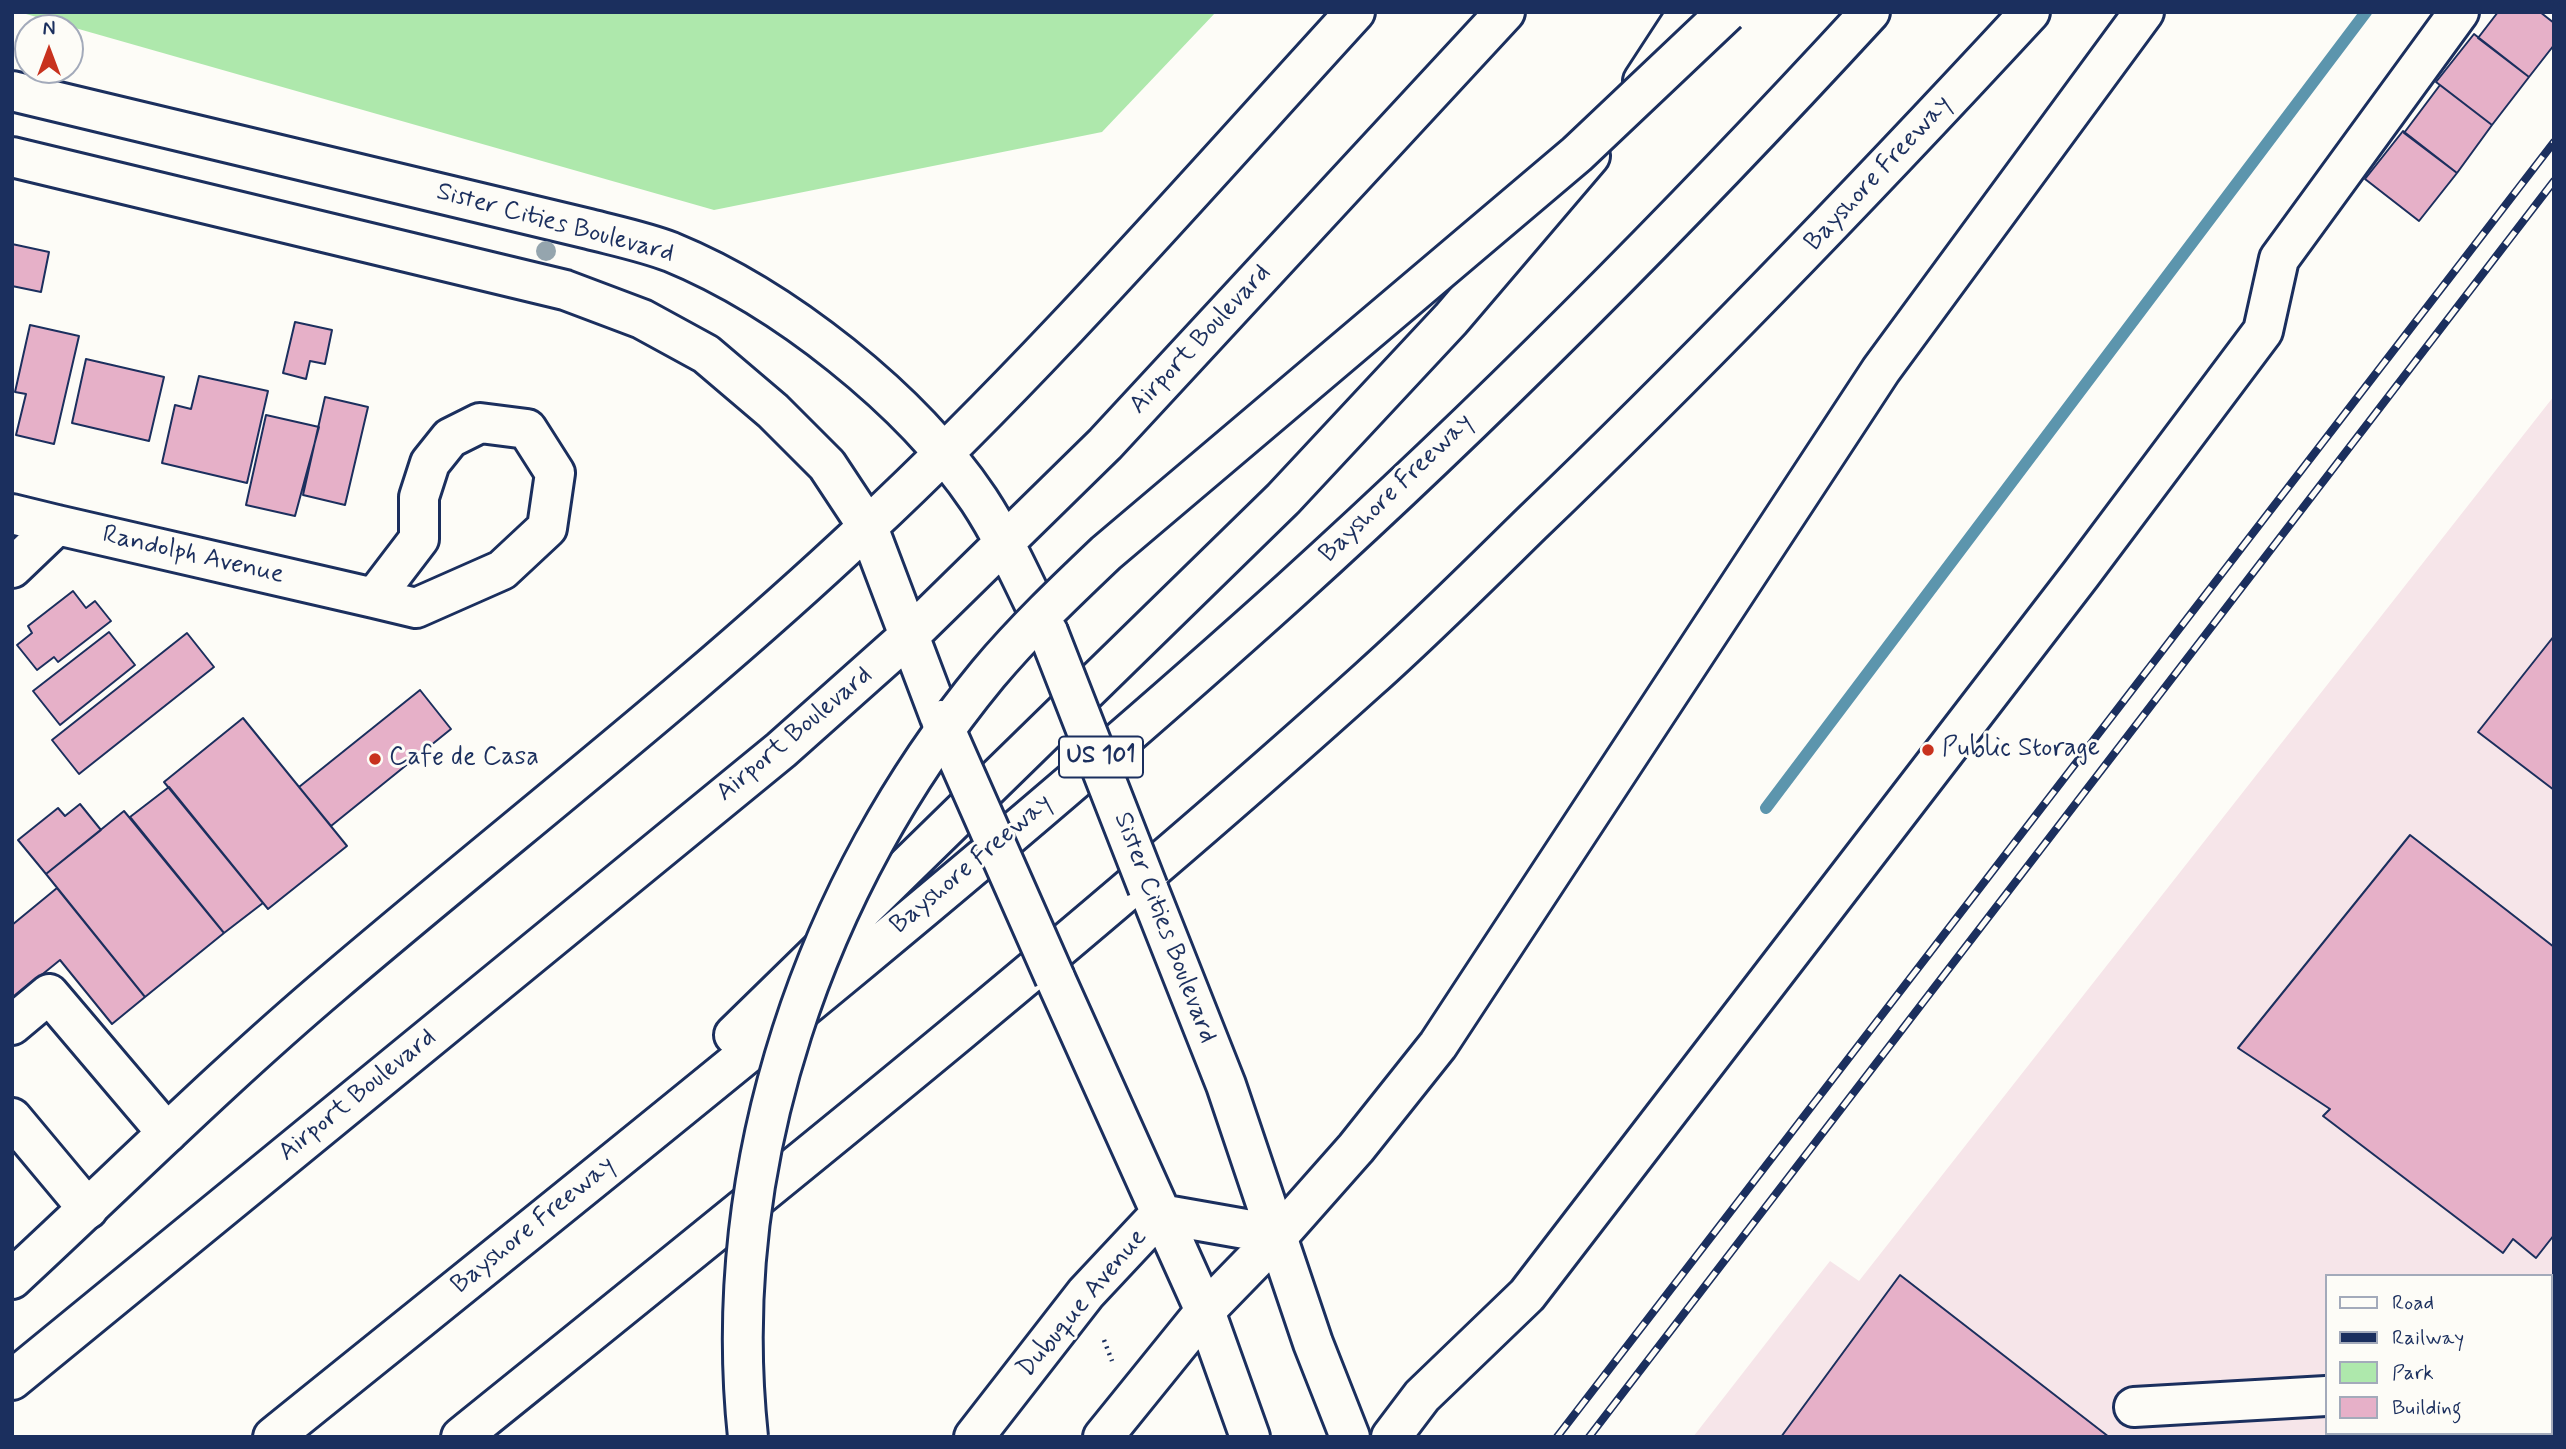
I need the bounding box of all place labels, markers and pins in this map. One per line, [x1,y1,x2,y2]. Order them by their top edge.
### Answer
place label: Public Storage [1942,734,2100,766]
marker: Public Storage [1920,742,1936,758]
place label: Cafe de Casa [389,743,539,775]
marker: Cafe de Casa [367,751,383,767]

